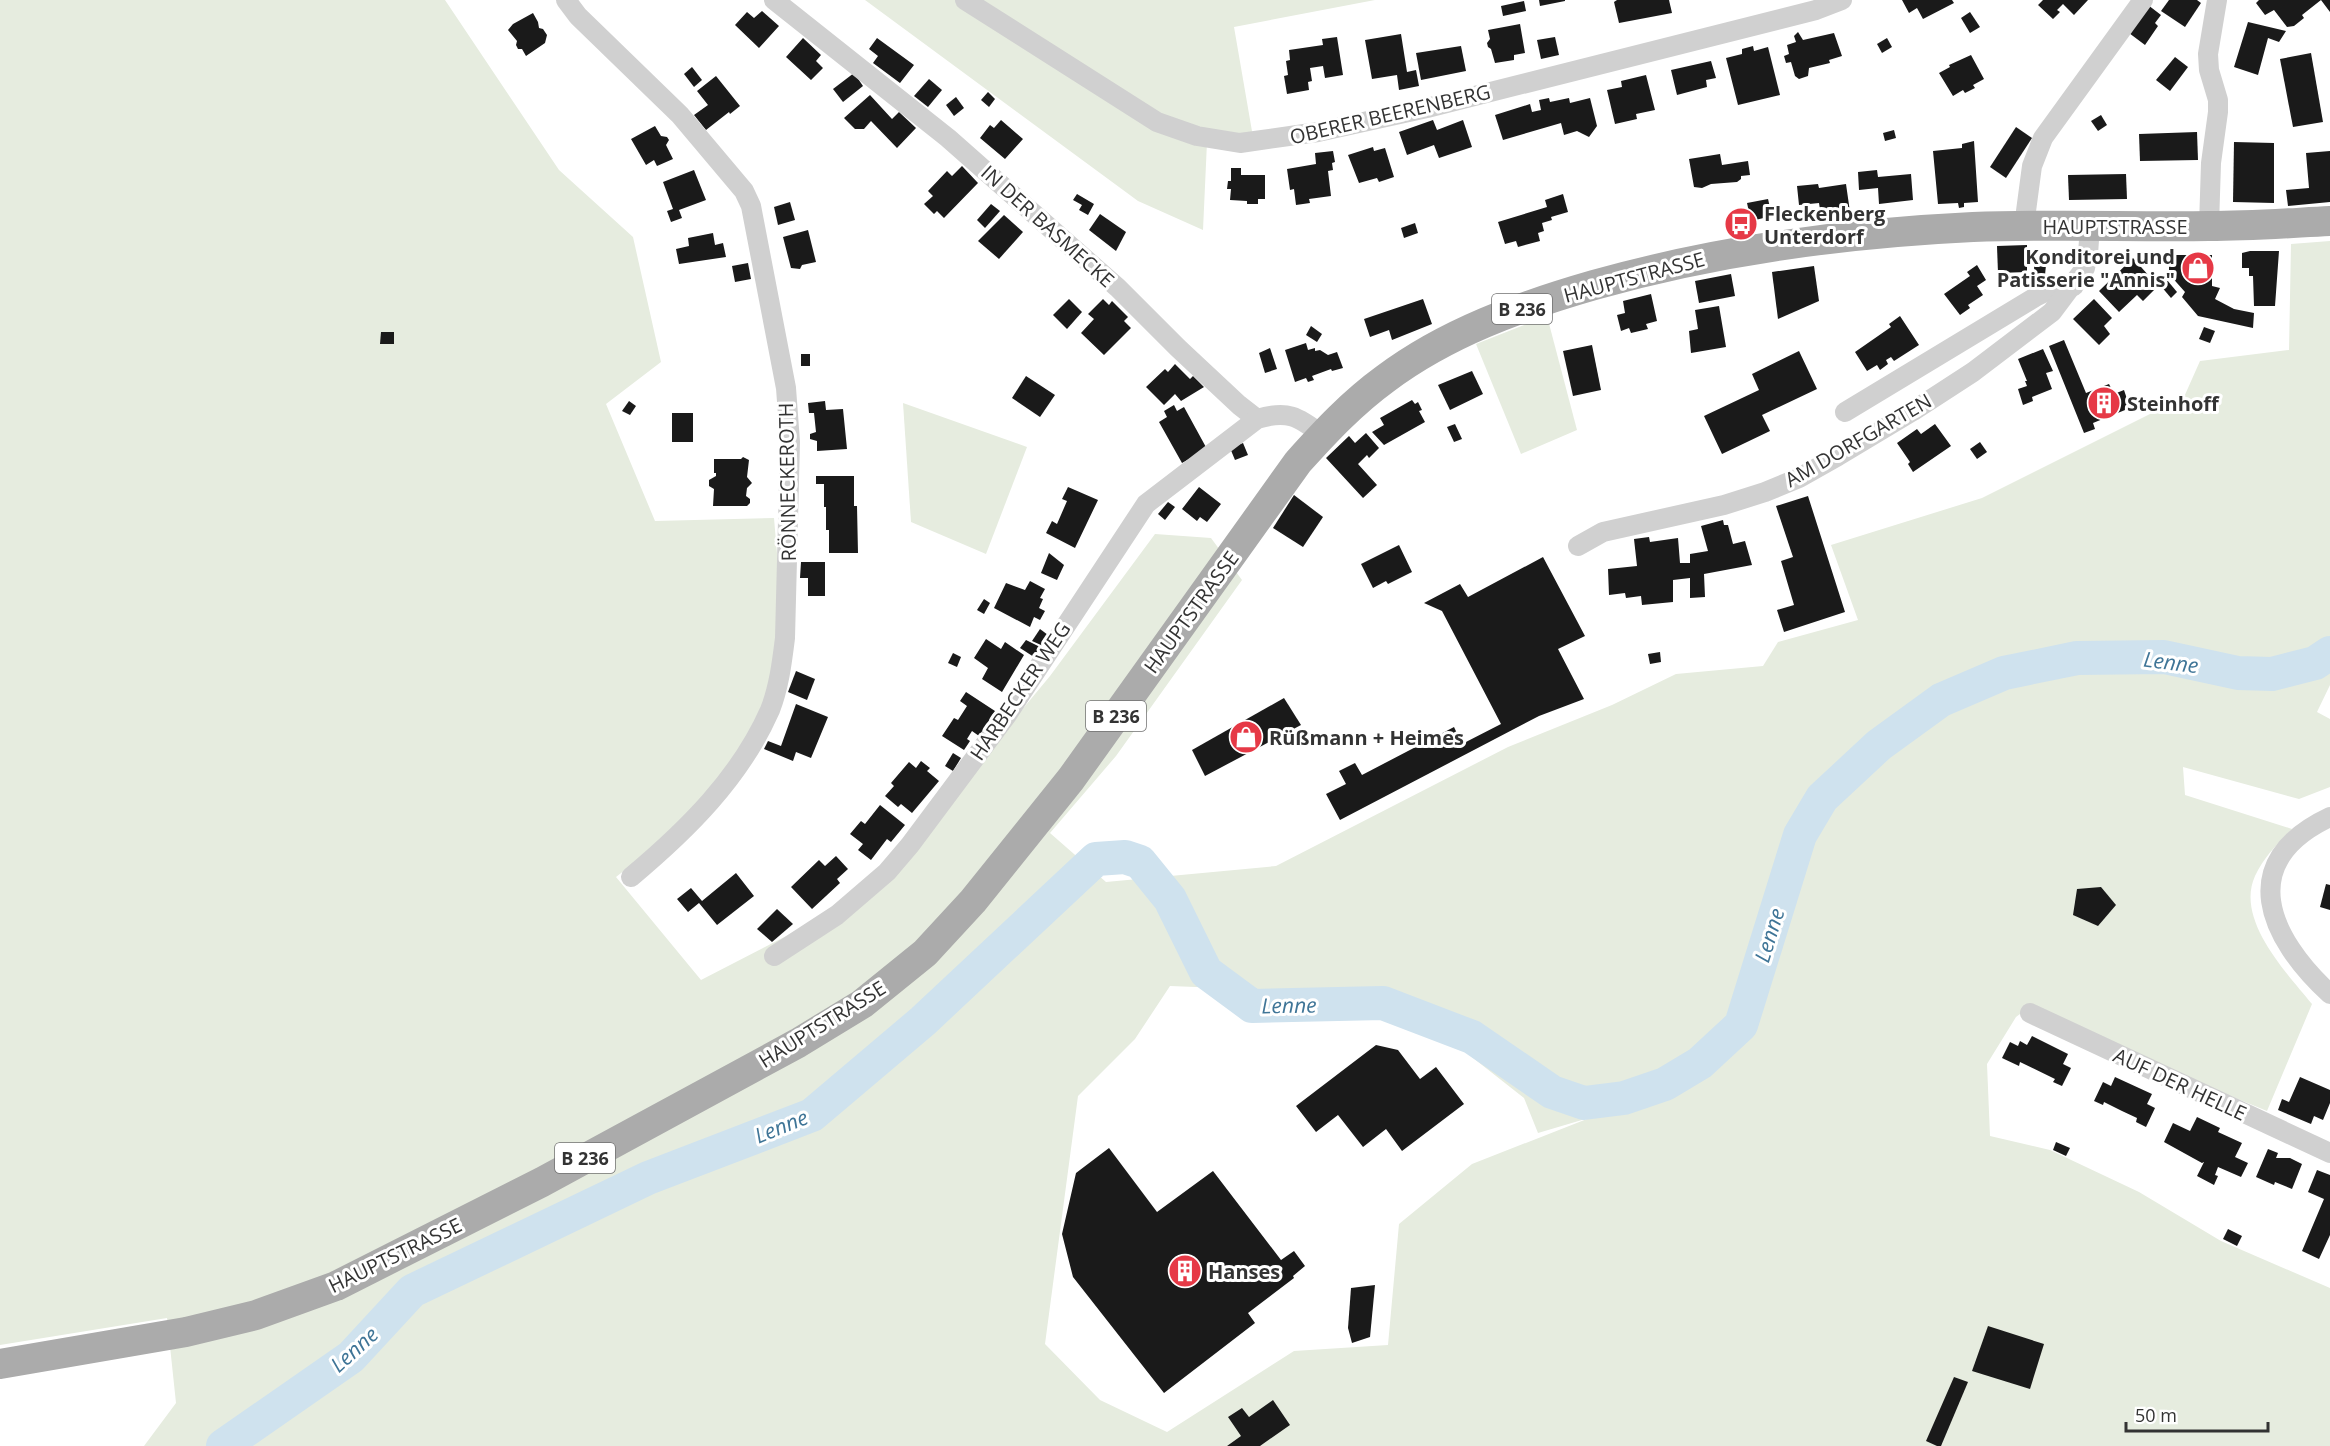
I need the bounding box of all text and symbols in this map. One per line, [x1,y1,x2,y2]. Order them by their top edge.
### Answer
street label: OBERER BEERENBERG [1287,78,1493,150]
street label: IN DER BASMECKE [976,159,1120,293]
place label: Fleckenberg Unterdorf [1764,200,1886,250]
bus stop icon: Fleckenberg Unterdorf [1723,206,1759,242]
street label: HAUPTSTRASSE [2042,213,2188,240]
place label: Konditorei und Patisserie "Annis" [1997,243,2175,293]
street label: HAUPTSTRASSE [1560,245,1708,309]
shop icon: Konditorei und Patisserie "Annis" [2180,250,2216,286]
road number: B 236 [1492,294,1552,324]
building icon: Steinhoff [2086,385,2122,421]
street label: AM DORFGARTEN [1780,387,1936,493]
place label: Steinhoff [2127,390,2220,417]
street label: RÖNNECKEROTH [772,402,802,562]
street label: HAUPTSTRASSE [1137,545,1245,679]
street label: HARBECKER WEG [964,617,1076,765]
water label: Lenne [2142,645,2200,679]
road number: B 236 [1086,701,1146,731]
shop icon: Rüßmann + Heimes [1228,719,1264,755]
place label: Rüßmann + Heimes [1269,724,1464,751]
water label: Lenne [1748,905,1790,965]
street label: HAUPTSTRASSE [753,974,891,1074]
water label: Lenne [1261,991,1317,1019]
street label: AUF DER HELLE [2109,1041,2251,1127]
water label: Lenne [750,1103,812,1149]
road number: B 236 [555,1143,615,1173]
street label: HAUPTSTRASSE [324,1211,466,1299]
building icon: Hanses [1167,1253,1203,1289]
place label: Hanses [1208,1258,1280,1285]
water label: Lenne [324,1320,384,1378]
scale bar [2126,1395,2268,1433]
text: 50 m [2135,1403,2177,1427]

